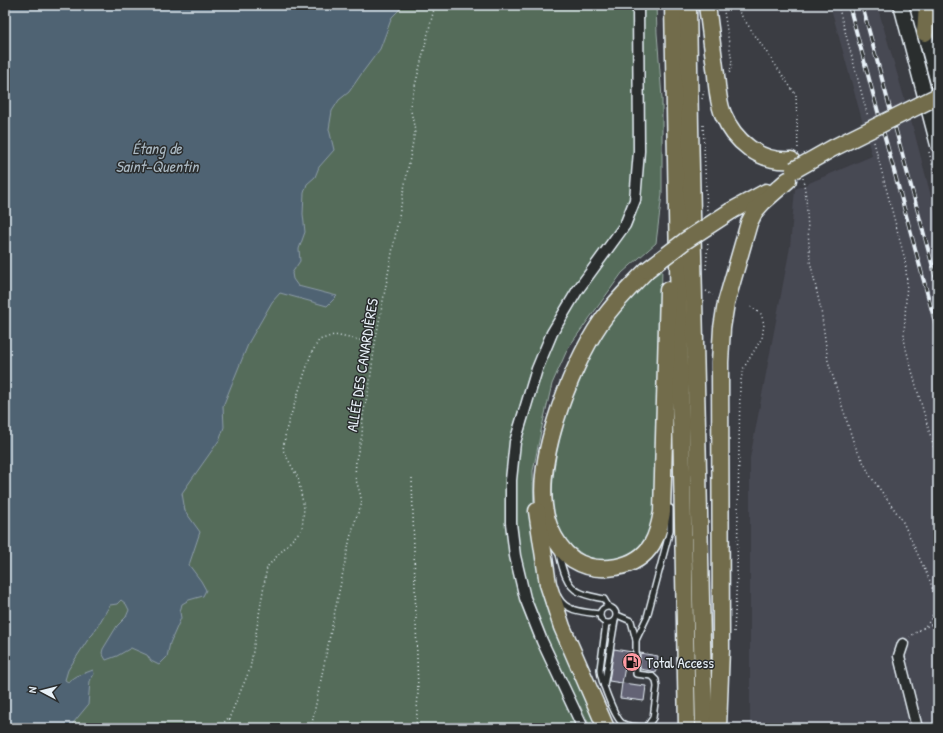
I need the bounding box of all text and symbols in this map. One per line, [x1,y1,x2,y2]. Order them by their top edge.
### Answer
water label: Étang de Saint-Quentin [115,137,200,177]
street label: ALLÉE DES CANARDIÈRES [341,297,383,433]
fuel station icon: Total Access [621,651,643,673]
place label: Total Access [646,652,714,673]
north arrow [22,671,62,711]
text: N [25,686,39,694]

